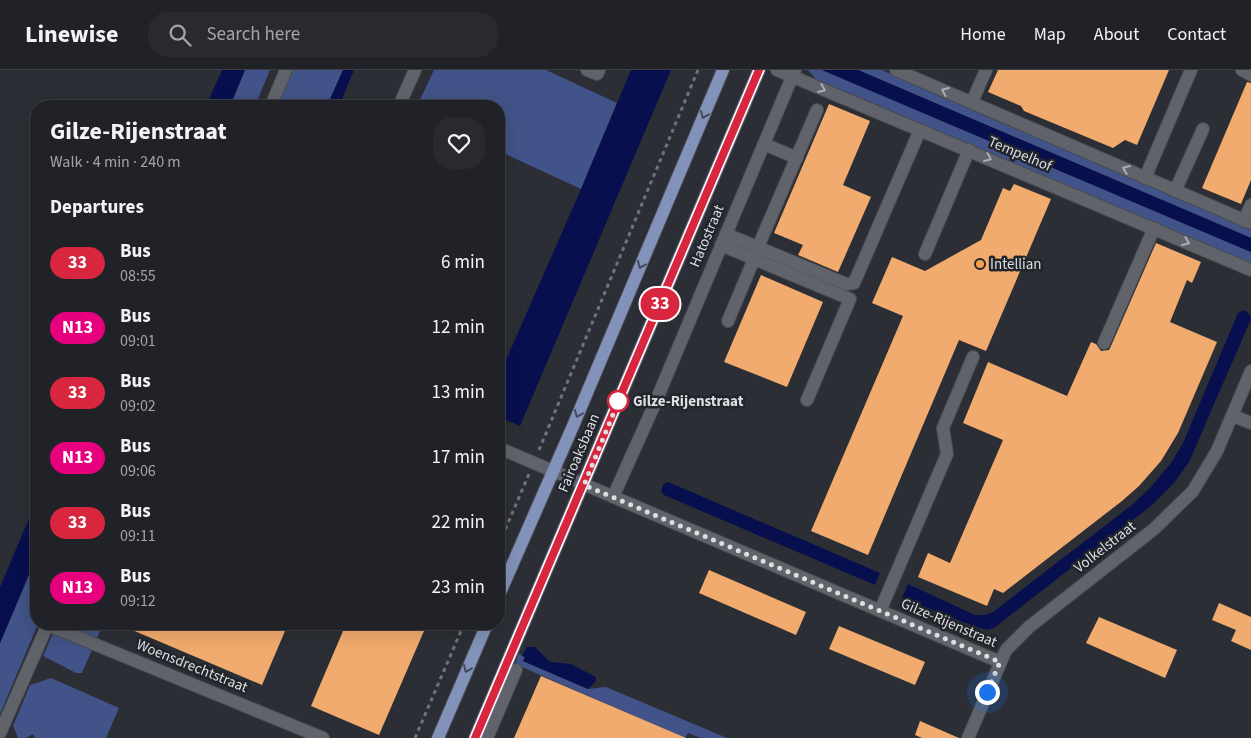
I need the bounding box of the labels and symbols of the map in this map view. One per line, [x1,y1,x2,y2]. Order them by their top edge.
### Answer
one-way arrow [817,82,826,93]
one-way arrow [941,86,950,97]
one-way arrow [700,110,711,119]
street label: Tempelhof [985,131,1056,177]
one-way arrow [983,152,992,163]
one-way arrow [1122,165,1131,176]
street label: Hatostraat [684,202,730,270]
one-way arrow [1181,235,1190,246]
place label: Intellian [990,254,1042,275]
marker: Intellian [974,258,986,270]
one-way arrow [637,260,647,269]
line badge: 33 [638,288,682,320]
marker: Gilze-Rijenstraat [607,390,629,412]
place label: Gilze-Rijenstraat [633,391,744,412]
one-way arrow [573,409,584,418]
street label: Fairoaksbaan [553,410,605,496]
street label: Volkelstraat [1069,516,1141,578]
street label: Gilze-Rijenstraat [898,593,1000,653]
street label: Woensdrechtstraat [133,634,251,698]
one-way arrow [463,664,474,673]
your location [975,680,1000,705]

